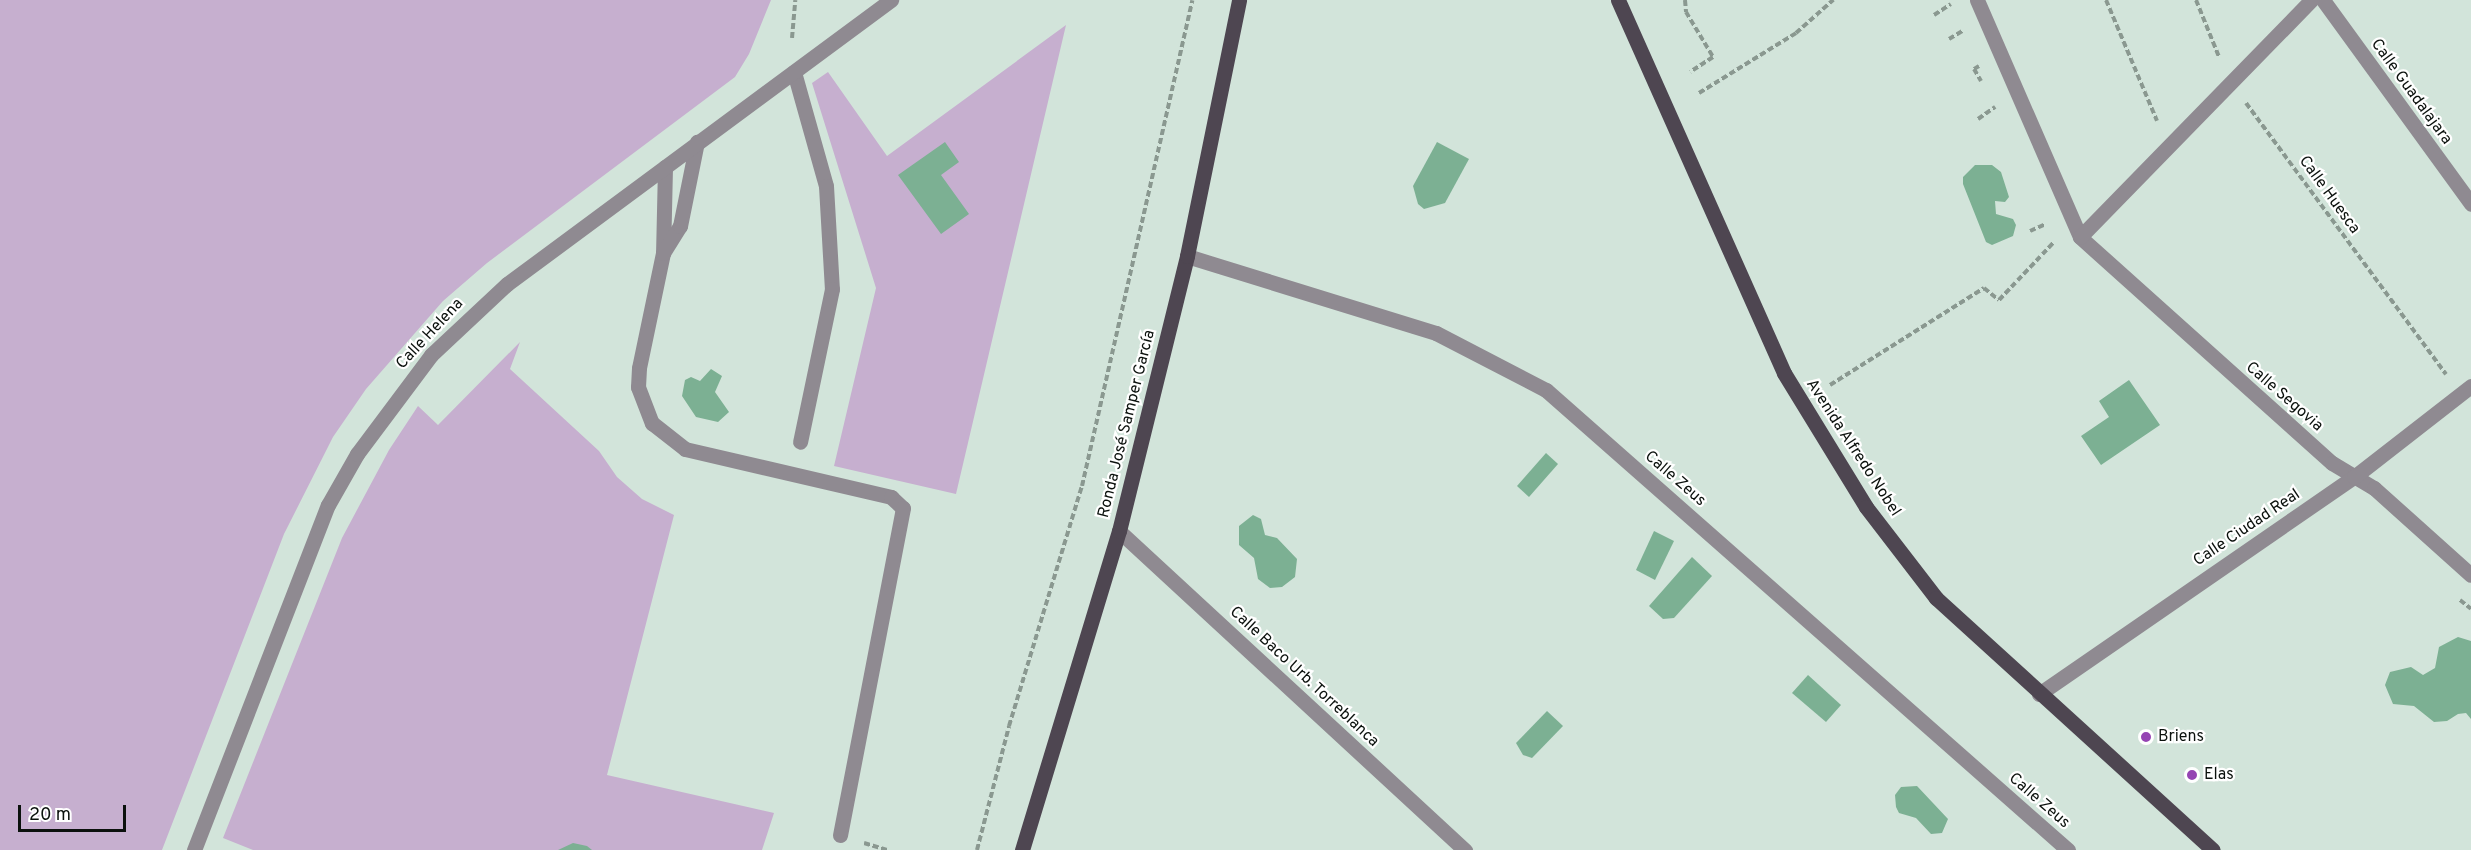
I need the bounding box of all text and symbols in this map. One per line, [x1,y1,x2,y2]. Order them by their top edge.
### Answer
street label: Calle Guadalajara [2366,35,2456,149]
street label: Calle Huesca [2294,152,2364,238]
street label: Calle Helena [392,295,468,373]
street label: Ronda José Samper García [1094,328,1160,520]
street label: Calle Segovia [2241,358,2327,436]
street label: Avenida Alfredo Nobel [1801,376,1905,520]
street label: Calle Zeus [1641,447,1709,511]
street label: Calle Ciudad Real [2190,485,2304,571]
street label: Calle Baco Urb. Torreblanca [1225,603,1383,751]
place label: Briens [2158,727,2204,747]
marker: Briens [2139,730,2153,744]
place label: Elas [2204,765,2234,785]
marker: Elas [2185,768,2199,782]
street label: Calle Zeus [2005,769,2073,833]
scale bar [21,793,129,831]
text: 20 m [29,804,71,827]

